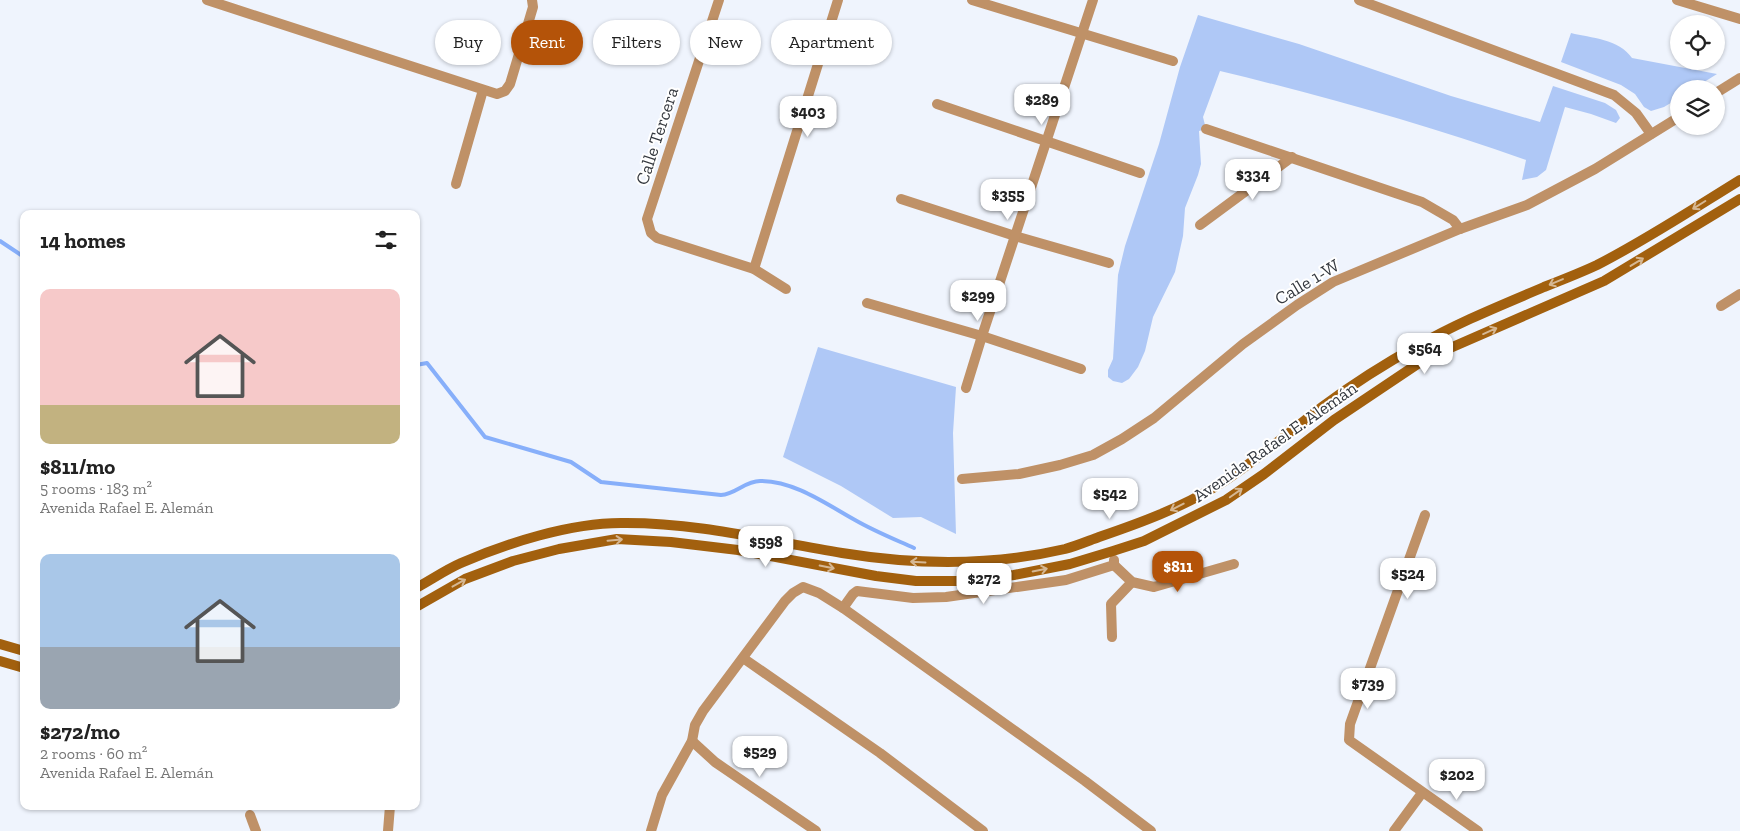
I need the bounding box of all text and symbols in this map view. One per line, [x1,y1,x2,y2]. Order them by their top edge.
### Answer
map controls [1670,15,1725,135]
button: locate [1670,15,1725,70]
chip: Buy [435,20,501,65]
chip: Rent [511,20,583,65]
chip: Filters [593,20,680,65]
chip: New [690,20,761,65]
chip: Apartment [771,20,892,65]
button: layers [1670,80,1725,135]
street label: Calle Tercera [631,84,683,188]
pin: $289 [1012,84,1072,126]
text: $289 [1025,90,1059,109]
pin: $403 [778,96,838,138]
text: $403 [791,102,825,121]
pin: $334 [1223,158,1283,201]
text: $334 [1236,165,1270,184]
pin: $355 [978,178,1038,221]
text: $355 [991,185,1025,204]
one-way arrow [1692,201,1706,211]
icon: filters [372,226,400,254]
text: 14 homes [40,228,126,253]
street label: Calle 1-W [1271,254,1343,310]
one-way arrow [1629,256,1643,266]
one-way arrow [1549,278,1564,288]
pin: $299 [948,280,1008,322]
text: $299 [961,286,995,305]
icon: home [175,321,265,411]
one-way arrow [1482,326,1497,336]
pin: $564 [1395,332,1455,375]
text: $564 [1408,339,1442,358]
street label: Avenida Rafael E. Alemán [1189,377,1362,507]
text: $811/mo [40,454,115,479]
pin: $542 [1080,478,1140,520]
text: 5 rooms · 183 m² [40,479,152,498]
text: $542 [1093,484,1127,503]
one-way arrow [1229,488,1243,498]
text: Avenida Rafael E. Alemán [40,498,213,517]
one-way arrow [1169,502,1184,512]
pin: $598 [736,526,796,568]
text: $598 [749,532,783,551]
one-way arrow [606,536,622,545]
pin: $811 [1148,550,1208,593]
one-way arrow [910,557,926,566]
text: $811 [1163,557,1193,576]
pin: $524 [1378,558,1438,600]
one-way arrow [819,562,835,572]
pin: $272 [954,562,1014,605]
text: $524 [1391,564,1425,583]
one-way arrow [1032,565,1048,574]
text: $272 [968,569,1000,588]
one-way arrow [451,578,466,588]
icon: home [175,586,265,676]
pin: $739 [1338,668,1398,710]
text: $739 [1352,674,1384,693]
text: $272/mo [40,719,120,744]
pin: $529 [730,736,790,778]
text: $529 [743,742,777,761]
text: 2 rooms · 60 m² [40,744,147,763]
pin: $202 [1427,758,1487,801]
text: Avenida Rafael E. Alemán [40,763,213,782]
text: $202 [1440,765,1474,784]

